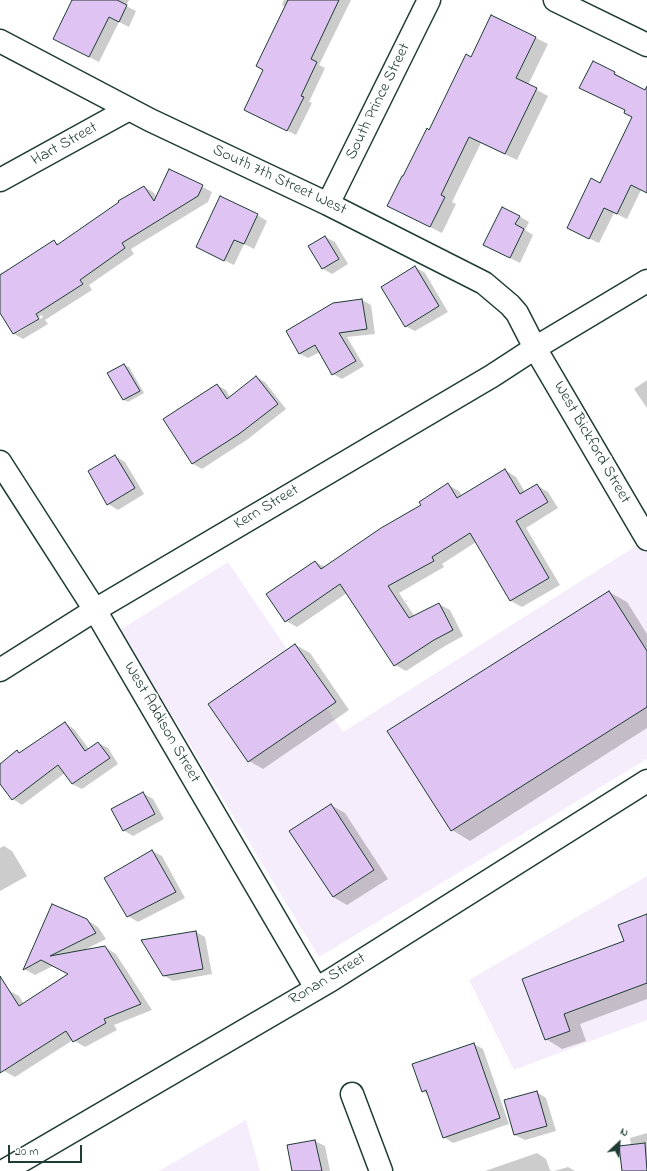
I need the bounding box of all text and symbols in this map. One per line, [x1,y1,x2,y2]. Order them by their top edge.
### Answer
street label: South Prince Street [342,41,416,163]
street label: Hart Street [29,119,101,171]
street label: South 7th Street West [209,142,349,220]
street label: West Bickford Street [548,378,634,508]
street label: Kern Street [231,481,303,535]
street label: West Addison Street [119,659,203,787]
street label: Ronan Street [286,950,370,1010]
north arrow [599,1123,639,1163]
text: N [617,1123,631,1141]
scale bar [10,1137,84,1163]
text: 20 m [15,1143,38,1161]

